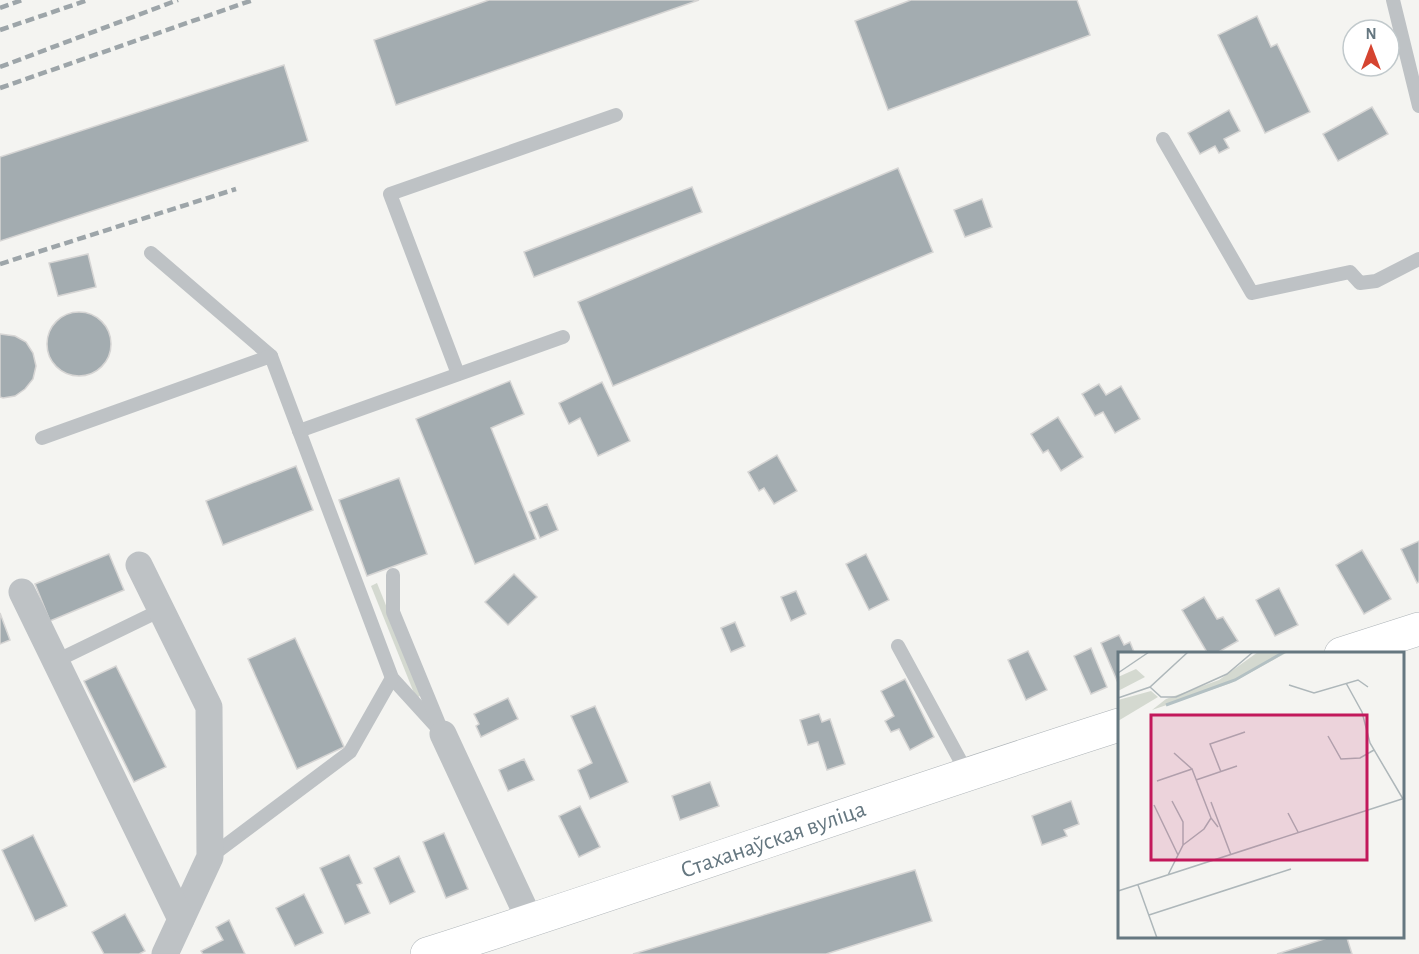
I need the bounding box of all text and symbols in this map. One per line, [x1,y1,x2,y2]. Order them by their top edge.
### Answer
north arrow [1341,18,1401,78]
text: N [1365,26,1377,42]
inset map [1118,652,1404,939]
street label: Стаханаўская вуліца [678,797,869,883]

